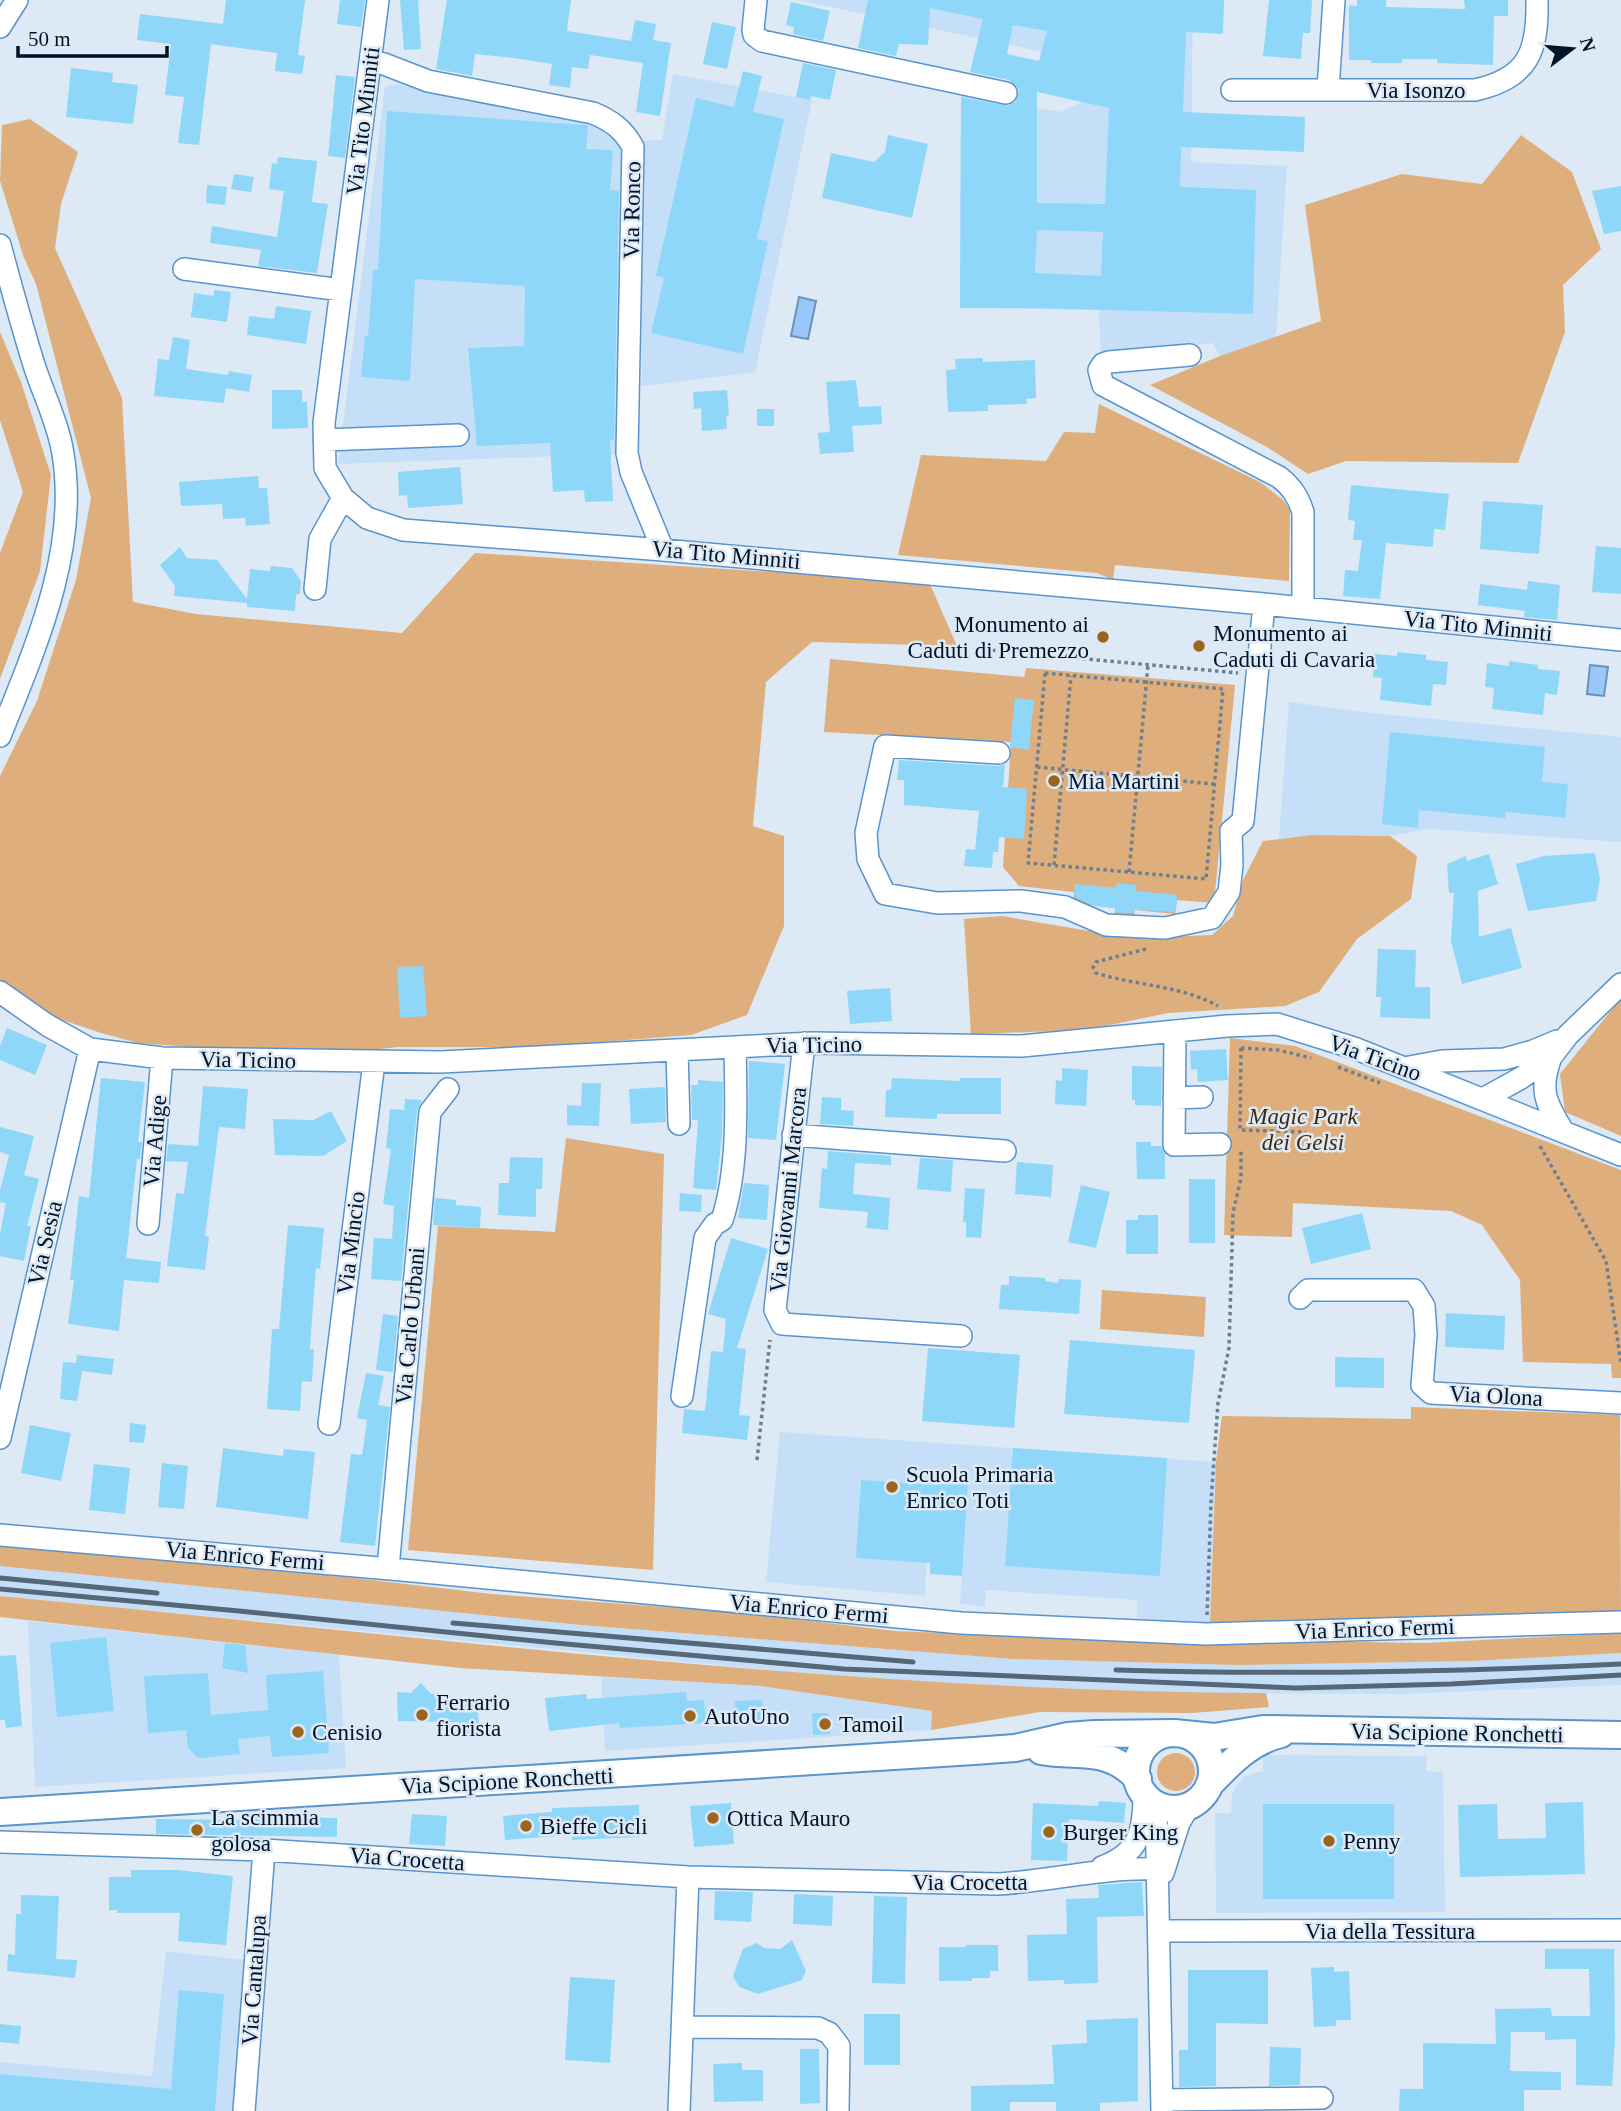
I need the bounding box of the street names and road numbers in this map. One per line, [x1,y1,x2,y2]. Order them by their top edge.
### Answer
street label: Via Tito Minniti [341,45,385,197]
street label: Via Isonzo [1367,78,1465,103]
street label: Via Ronco [619,161,645,259]
street label: Via Tito Minniti [650,536,802,574]
street label: Via Tito Minniti [1402,606,1554,646]
street label: Via Ticino [1325,1030,1425,1086]
street label: Via Ticino [766,1032,862,1058]
street label: Via Ticino [200,1047,296,1073]
street label: Via Giovanni Marcora [765,1086,811,1294]
street label: Via Adige [139,1094,171,1188]
street label: Via Mincio [332,1190,370,1296]
street label: Via Sesia [23,1198,67,1288]
street label: Via Carlo Urbani [391,1246,429,1406]
street label: Via Olona [1449,1381,1543,1411]
street label: Via Enrico Fermi [164,1537,326,1575]
street label: Via Enrico Fermi [728,1590,890,1628]
street label: Via Enrico Fermi [1295,1614,1455,1644]
street label: Via Scipione Ronchetti [1350,1719,1564,1747]
street label: Via Scipione Ronchetti [400,1763,614,1799]
street label: Via Crocetta [349,1843,465,1875]
street label: Via Crocetta [912,1870,1028,1895]
street label: Via Cantalupa [237,1914,271,2046]
street label: Via della Tessitura [1305,1919,1475,1944]

